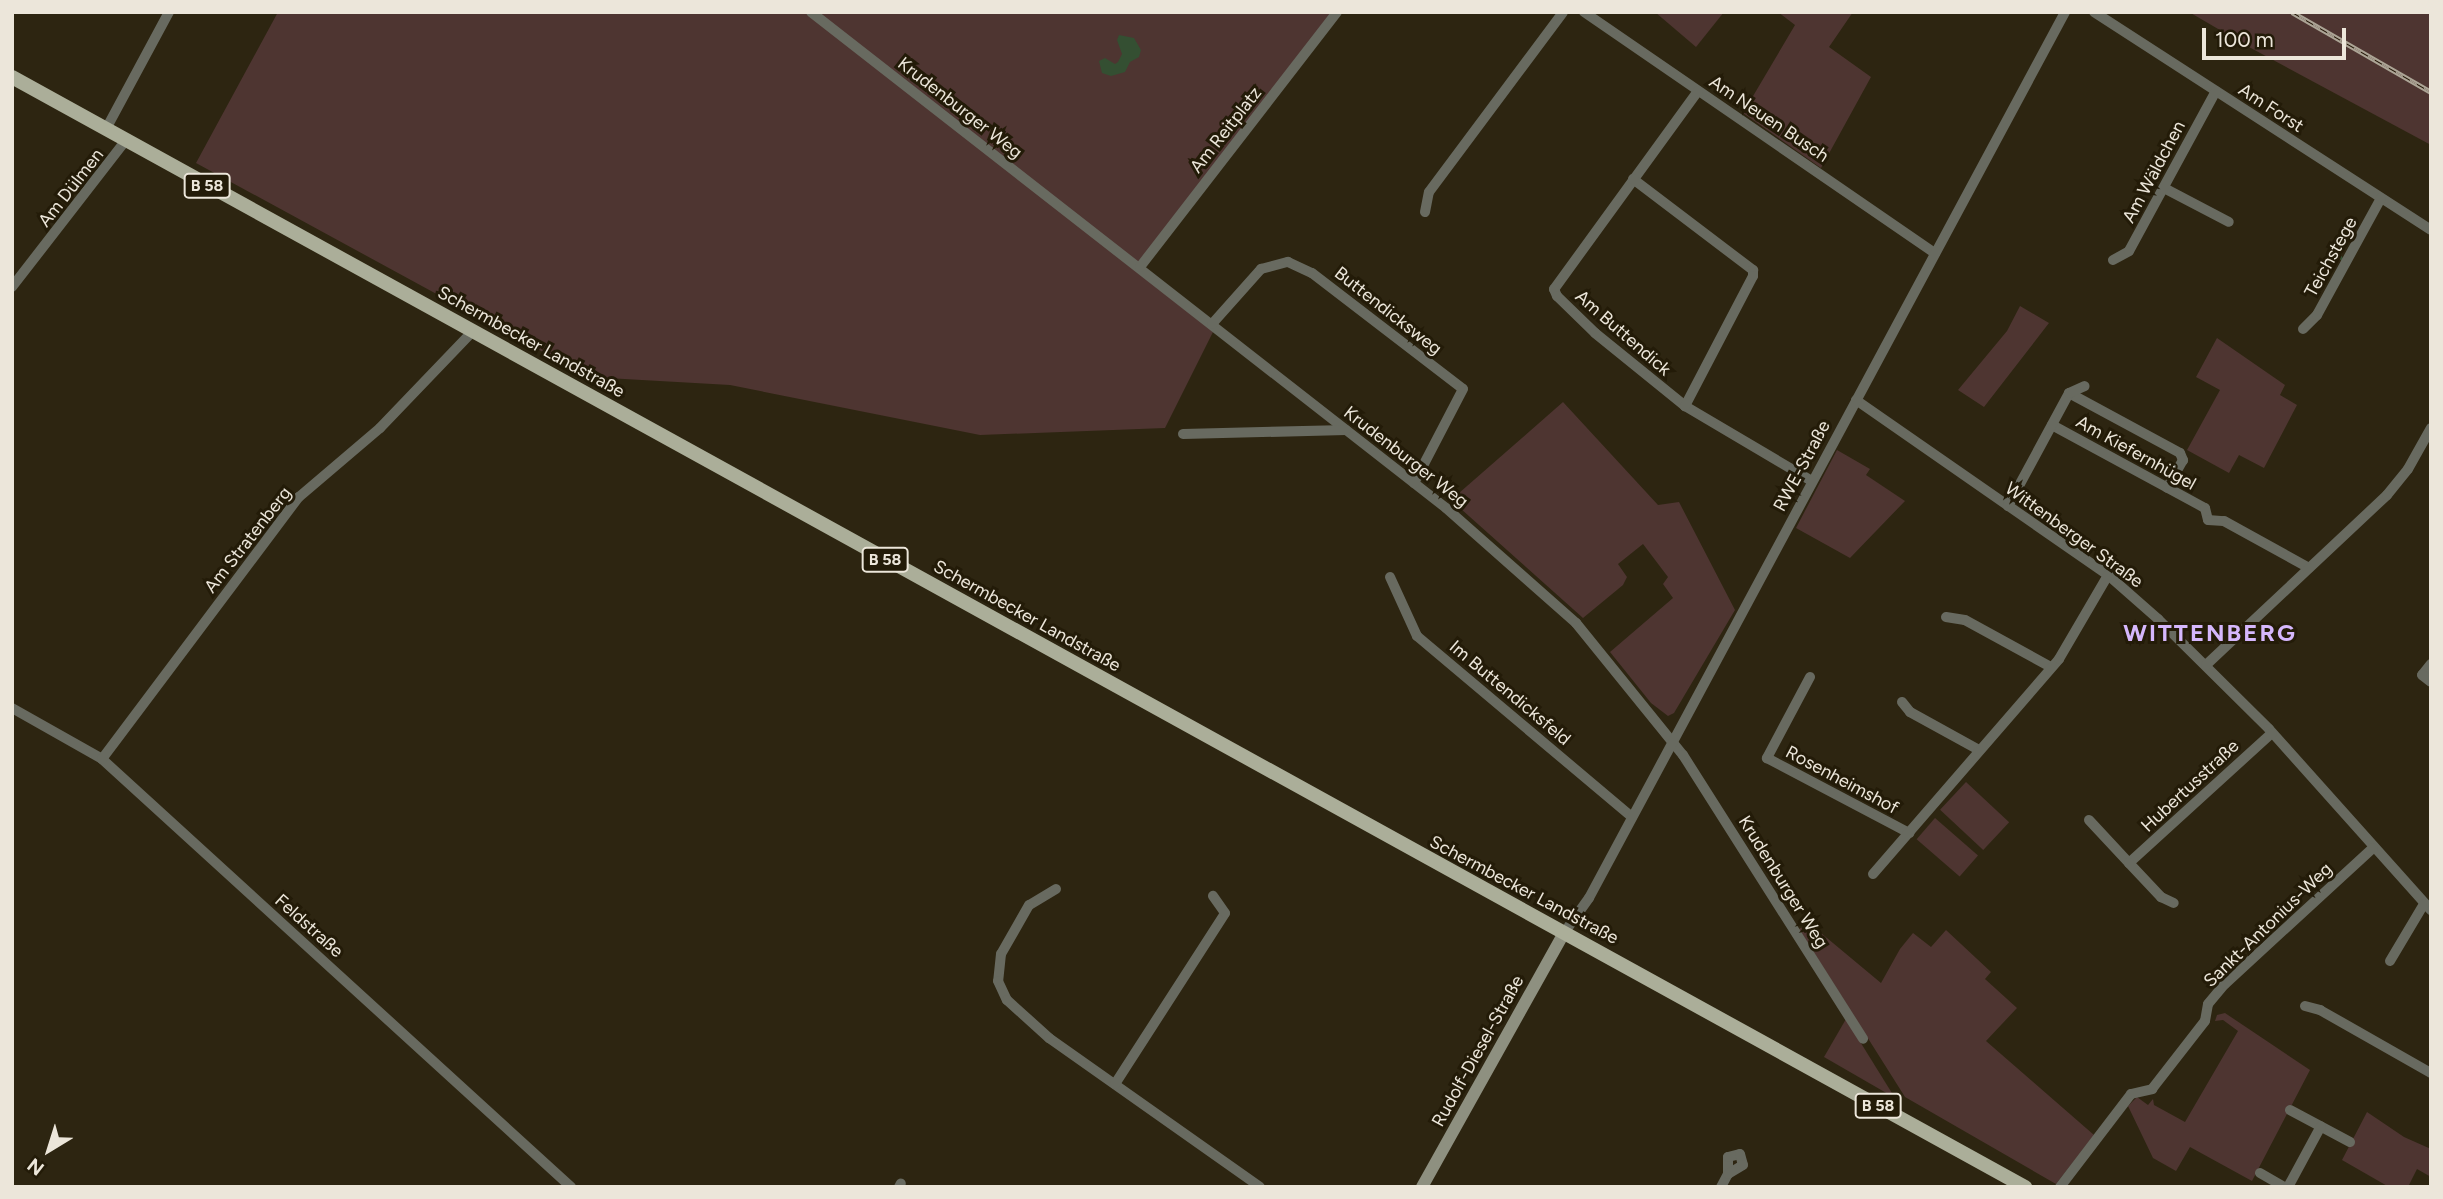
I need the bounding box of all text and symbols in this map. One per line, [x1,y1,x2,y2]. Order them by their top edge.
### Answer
scale bar [2205,14,2348,58]
text: 100 m [2215,27,2274,52]
street label: Krudenburger Weg [893,53,1027,163]
street label: Am Neuen Busch [1705,71,1833,167]
street label: Am Forst [2234,79,2308,137]
street label: Am Reitplatz [1186,83,1266,177]
street label: Am Wäldchen [2118,117,2190,227]
street label: Am Dülmen [34,145,108,231]
road number: B 58 [182,174,232,198]
street label: Teichstege [2300,213,2362,301]
street label: Buttendicksweg [1330,262,1446,360]
street label: Schermbecker Landstraße [434,281,628,403]
street label: Am Buttendick [1571,286,1675,380]
street label: Krudenburger Weg [1339,402,1473,512]
street label: Am Kiefernhügel [2072,411,2200,495]
street label: RWE-Straße [1769,417,1835,515]
street label: Wittenberger Straße [2001,478,2147,592]
street label: Am Stratenberg [200,483,296,597]
road number: B 58 [860,548,910,572]
street label: Schermbecker Landstraße [930,555,1124,677]
district label: WITTENBERG [2125,619,2295,647]
street label: Im Buttendicksfeld [1445,636,1575,750]
street label: Hubertusstraße [2137,735,2243,837]
street label: Rosenheimshof [1782,741,1902,819]
street label: Krudenburger Weg [1734,812,1832,952]
street label: Schermbecker Landstraße [1426,831,1622,949]
street label: Sankt-Antonius-Weg [2199,858,2337,992]
street label: Feldstraße [270,890,348,962]
street label: Rudolf-Diesel-Straße [1427,972,1529,1130]
road number: B 58 [1854,1094,1902,1118]
north arrow [14,1115,84,1185]
text: N [23,1153,49,1181]

